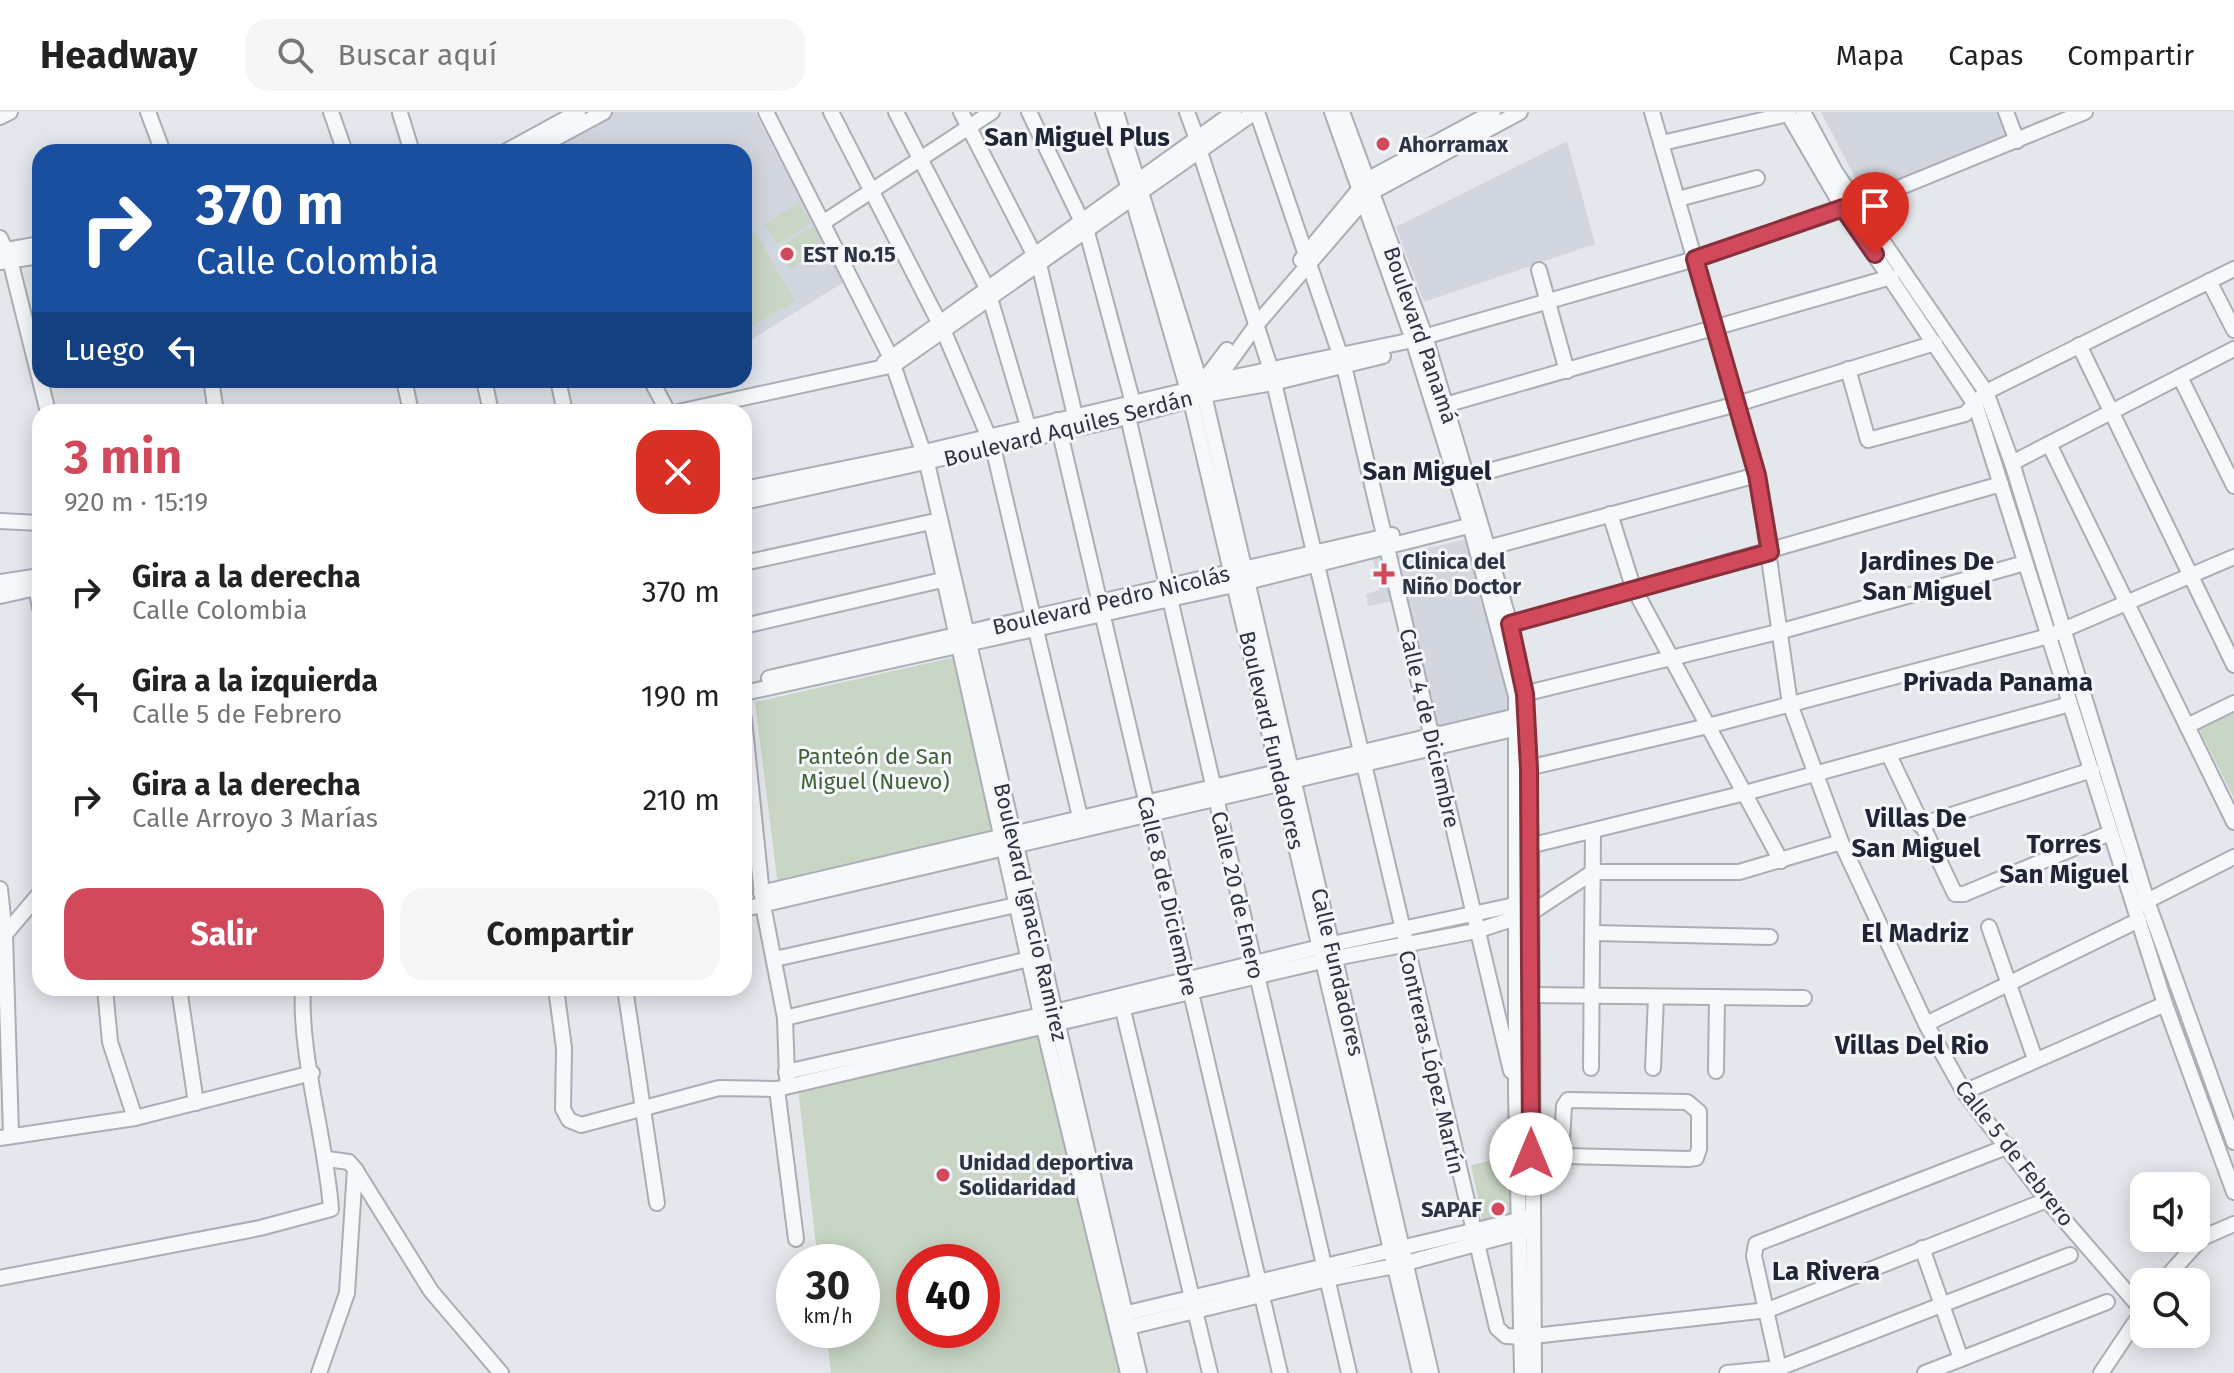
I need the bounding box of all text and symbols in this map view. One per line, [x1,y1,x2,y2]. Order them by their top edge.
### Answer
search box [245,19,805,91]
text: Headway [40,32,197,78]
icon: search [273,33,317,77]
text: Buscar aquí [337,37,497,73]
text: Mapa [1836,39,1904,72]
text: Capas [1948,39,2023,72]
text: Compartir [2067,39,2194,72]
district label: San Miguel Plus [984,122,1170,153]
place label: Ahorramax [1398,131,1509,158]
marker: Ahorramax [1374,135,1392,153]
text: 370 m [196,172,344,239]
pin [1841,172,1909,254]
icon: right [64,176,168,280]
icon: arrive [1853,184,1897,228]
text: Calle Colombia [196,240,439,284]
place label: EST No.15 [803,241,896,268]
street label: Boulevard Panamá [1378,243,1464,427]
marker: EST No.15 [778,245,796,263]
icon: left [161,328,205,372]
text: Luego [64,332,145,368]
street label: Boulevard Aquiles Serdán [941,384,1195,472]
text: 3 min [64,428,182,486]
button: close [636,430,720,514]
district label: San Miguel [1362,456,1492,487]
text: 920 m · 15:19 [64,487,208,518]
district label: Jardines De San Miguel [1859,546,1994,607]
place label: Clinica del Niño Doctor [1402,548,1521,600]
text: Gira a la derecha [132,559,361,595]
street label: Boulevard Pedro Nicolás [990,560,1232,641]
marker: Clinica del Niño Doctor [1373,563,1395,585]
icon: right [64,570,108,614]
text: 370 m [642,574,720,610]
text: Calle Colombia [132,595,307,626]
street label: Calle 4 de Diciembre [1393,626,1466,830]
street label: Boulevard Fundadores [1233,628,1310,852]
text: Gira a la izquierda [132,663,378,699]
district label: Privada Panama [1903,667,2093,698]
icon: left [64,674,108,718]
text: 190 m [641,678,720,714]
text: Calle 5 de Febrero [132,699,342,730]
park label: Panteón de San Miguel (Nuevo) [797,743,953,795]
text: Gira a la derecha [132,767,361,803]
icon: right [64,778,108,822]
street label: Boulevard Ignacio Ramirez [988,780,1073,1044]
text: 210 m [643,782,720,818]
street label: Calle 8 de Diciembre [1131,794,1204,999]
text: Calle Arroyo 3 Marías [132,803,378,834]
district label: Villas De San Miguel [1851,803,1981,864]
street label: Calle 20 de Enero [1205,809,1270,982]
district label: Torres San Miguel [1999,829,2129,890]
street label: Calle Fundadores [1305,886,1370,1059]
button: Salir [64,888,384,980]
button: Compartir [400,888,720,980]
district label: El Madriz [1861,918,1969,949]
street label: Contreras López Martín [1393,947,1470,1177]
district label: Villas Del Rio [1834,1030,1989,1061]
street label: Calle 5 de Febrero [1949,1075,2080,1232]
position arrow [1489,1112,1573,1196]
place label: Unidad deportiva Solidaridad [959,1149,1134,1201]
marker: Unidad deportiva Solidaridad [934,1166,952,1184]
map controls [2130,1172,2210,1348]
button: sound [2130,1172,2210,1252]
place label: SAPAF [1421,1196,1482,1223]
marker: SAPAF [1489,1200,1507,1218]
speed limit sign: 40 [896,1244,1000,1348]
district label: La Rivera [1772,1256,1880,1287]
text: 30 [806,1262,850,1310]
button: search [2130,1268,2210,1348]
text: km/h [803,1304,853,1328]

